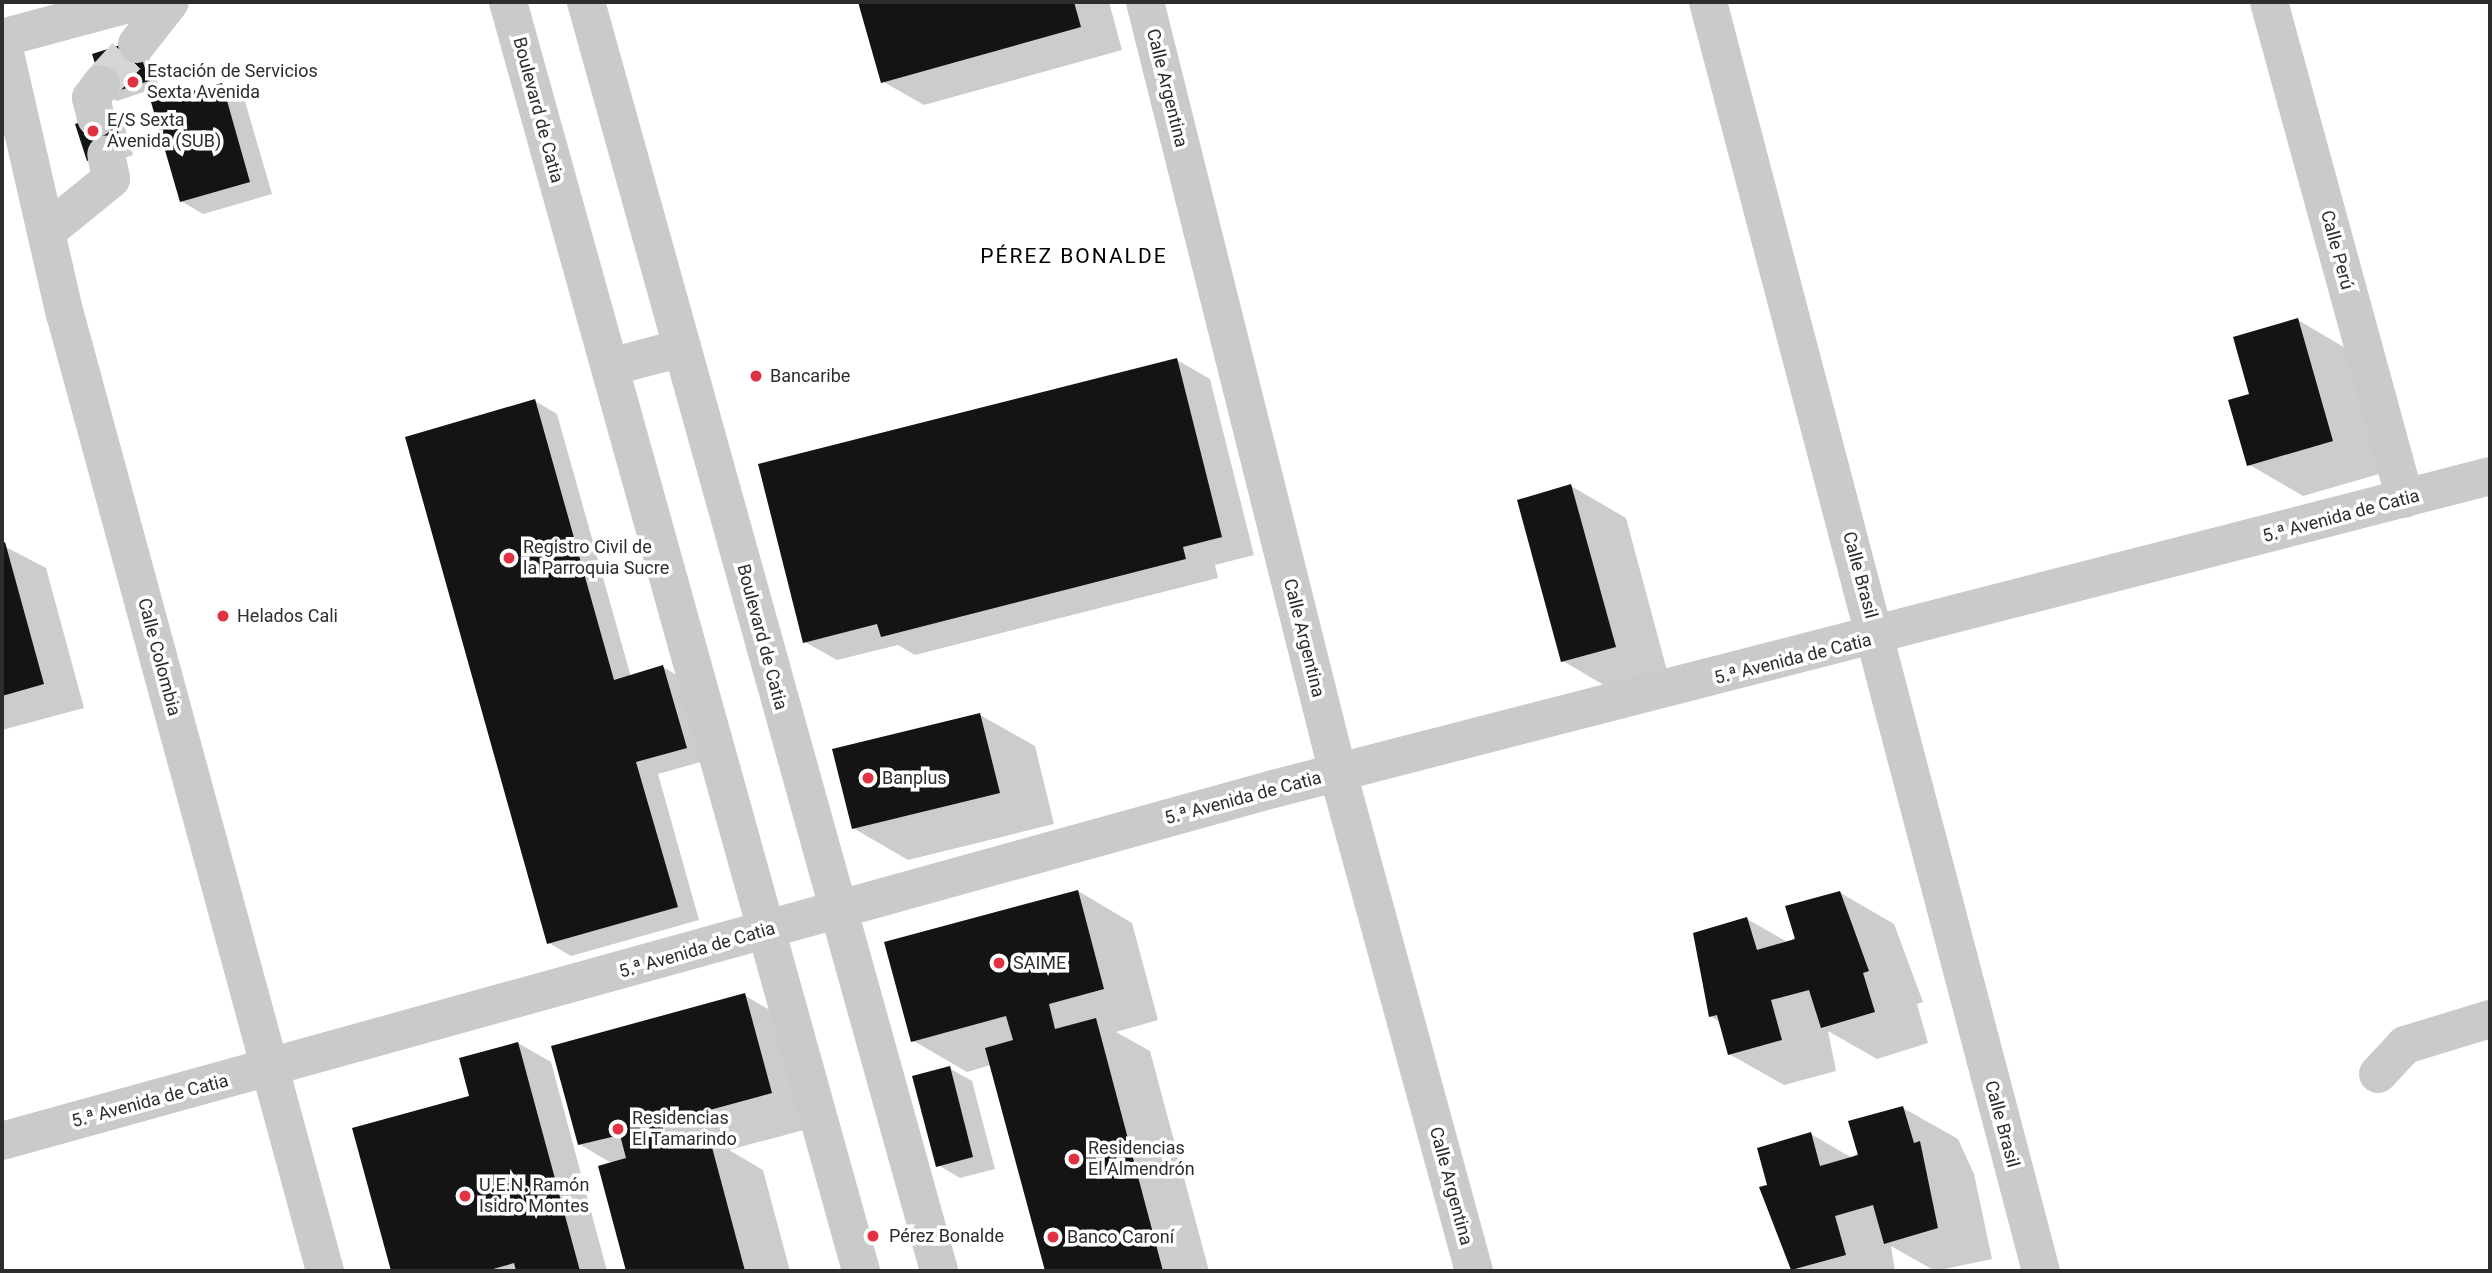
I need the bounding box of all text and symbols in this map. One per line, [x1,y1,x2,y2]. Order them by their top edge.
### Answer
street label: Calle Argentina [1142,26,1192,150]
street label: Boulevard de Catia [508,35,568,185]
place label: Estación de Servicios Sexta Avenida [147,61,318,104]
marker: Estación de Servicios Sexta Avenida [125,74,141,90]
place label: E/S Sexta Avenida (SUB) [107,110,221,152]
marker: E/S Sexta Avenida (SUB) [85,123,101,139]
street label: Calle Perú [2316,208,2358,292]
district label: PÉREZ BONALDE [982,243,1166,269]
place label: Bancaribe [770,365,850,387]
marker: Bancaribe [748,368,764,384]
street label: 5.ª Avenida de Catia [2260,485,2422,547]
street label: Calle Brasil [1838,529,1882,621]
place label: Registro Civil de la Parroquia Sucre [523,537,669,580]
marker: Registro Civil de la Parroquia Sucre [501,550,517,566]
street label: Boulevard de Catia [732,562,792,712]
street label: Calle Argentina [1279,576,1329,700]
street label: Calle Colombia [133,596,185,718]
place label: Helados Cali [237,605,338,627]
marker: Helados Cali [215,608,231,624]
street label: 5.ª Avenida de Catia [1712,629,1874,689]
place label: Banplus [882,767,947,789]
street label: 5.ª Avenida de Catia [1162,767,1324,829]
marker: Banplus [860,770,876,786]
street label: 5.ª Avenida de Catia [617,917,777,983]
place label: SAIME [1013,952,1066,974]
marker: SAIME [991,955,1007,971]
street label: 5.ª Avenida de Catia [69,1070,231,1132]
street label: Calle Brasil [1980,1078,2024,1170]
place label: Residencias El Tamarindo [632,1108,737,1150]
marker: Residencias El Tamarindo [610,1121,626,1137]
street label: Calle Argentina [1425,1125,1477,1247]
place label: Residencias El Almendrón [1088,1138,1195,1180]
marker: Residencias El Almendrón [1066,1151,1082,1167]
place label: U.E.N. Ramón Isidro Montes [479,1175,589,1218]
marker: U.E.N. Ramón Isidro Montes [457,1188,473,1204]
place label: Pérez Bonalde [889,1225,1004,1247]
marker: Pérez Bonalde [863,1226,883,1246]
place label: Banco Caroní [1067,1226,1174,1248]
marker: Banco Caroní [1045,1229,1061,1245]

